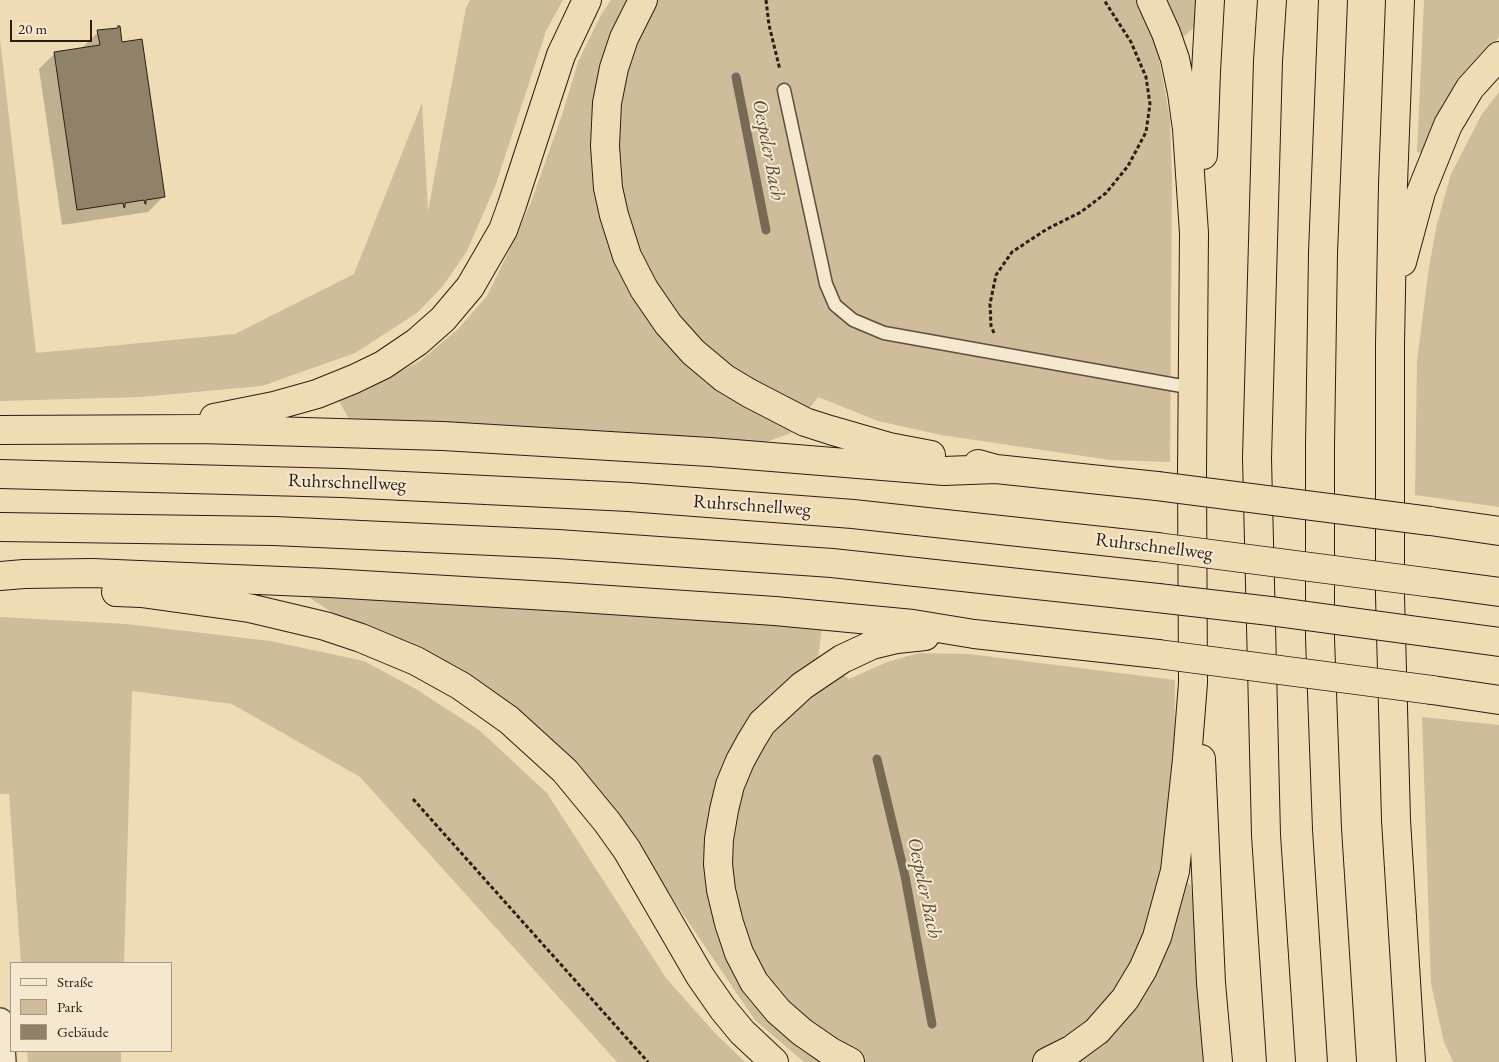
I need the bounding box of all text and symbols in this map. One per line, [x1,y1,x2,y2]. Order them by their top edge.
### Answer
scale bar [12,10,95,42]
text: 20 m [18,19,47,38]
water label: Oespeler Bach [746,97,790,203]
street label: Ruhrschnellweg [288,470,406,496]
street label: Ruhrschnellweg [692,491,812,521]
street label: Ruhrschnellweg [1094,528,1214,566]
water label: Oespeler Bach [902,835,946,941]
legend [10,962,172,1052]
text: Straße [57,972,93,991]
text: Park [57,997,83,1016]
text: Gebäude [57,1022,109,1041]

